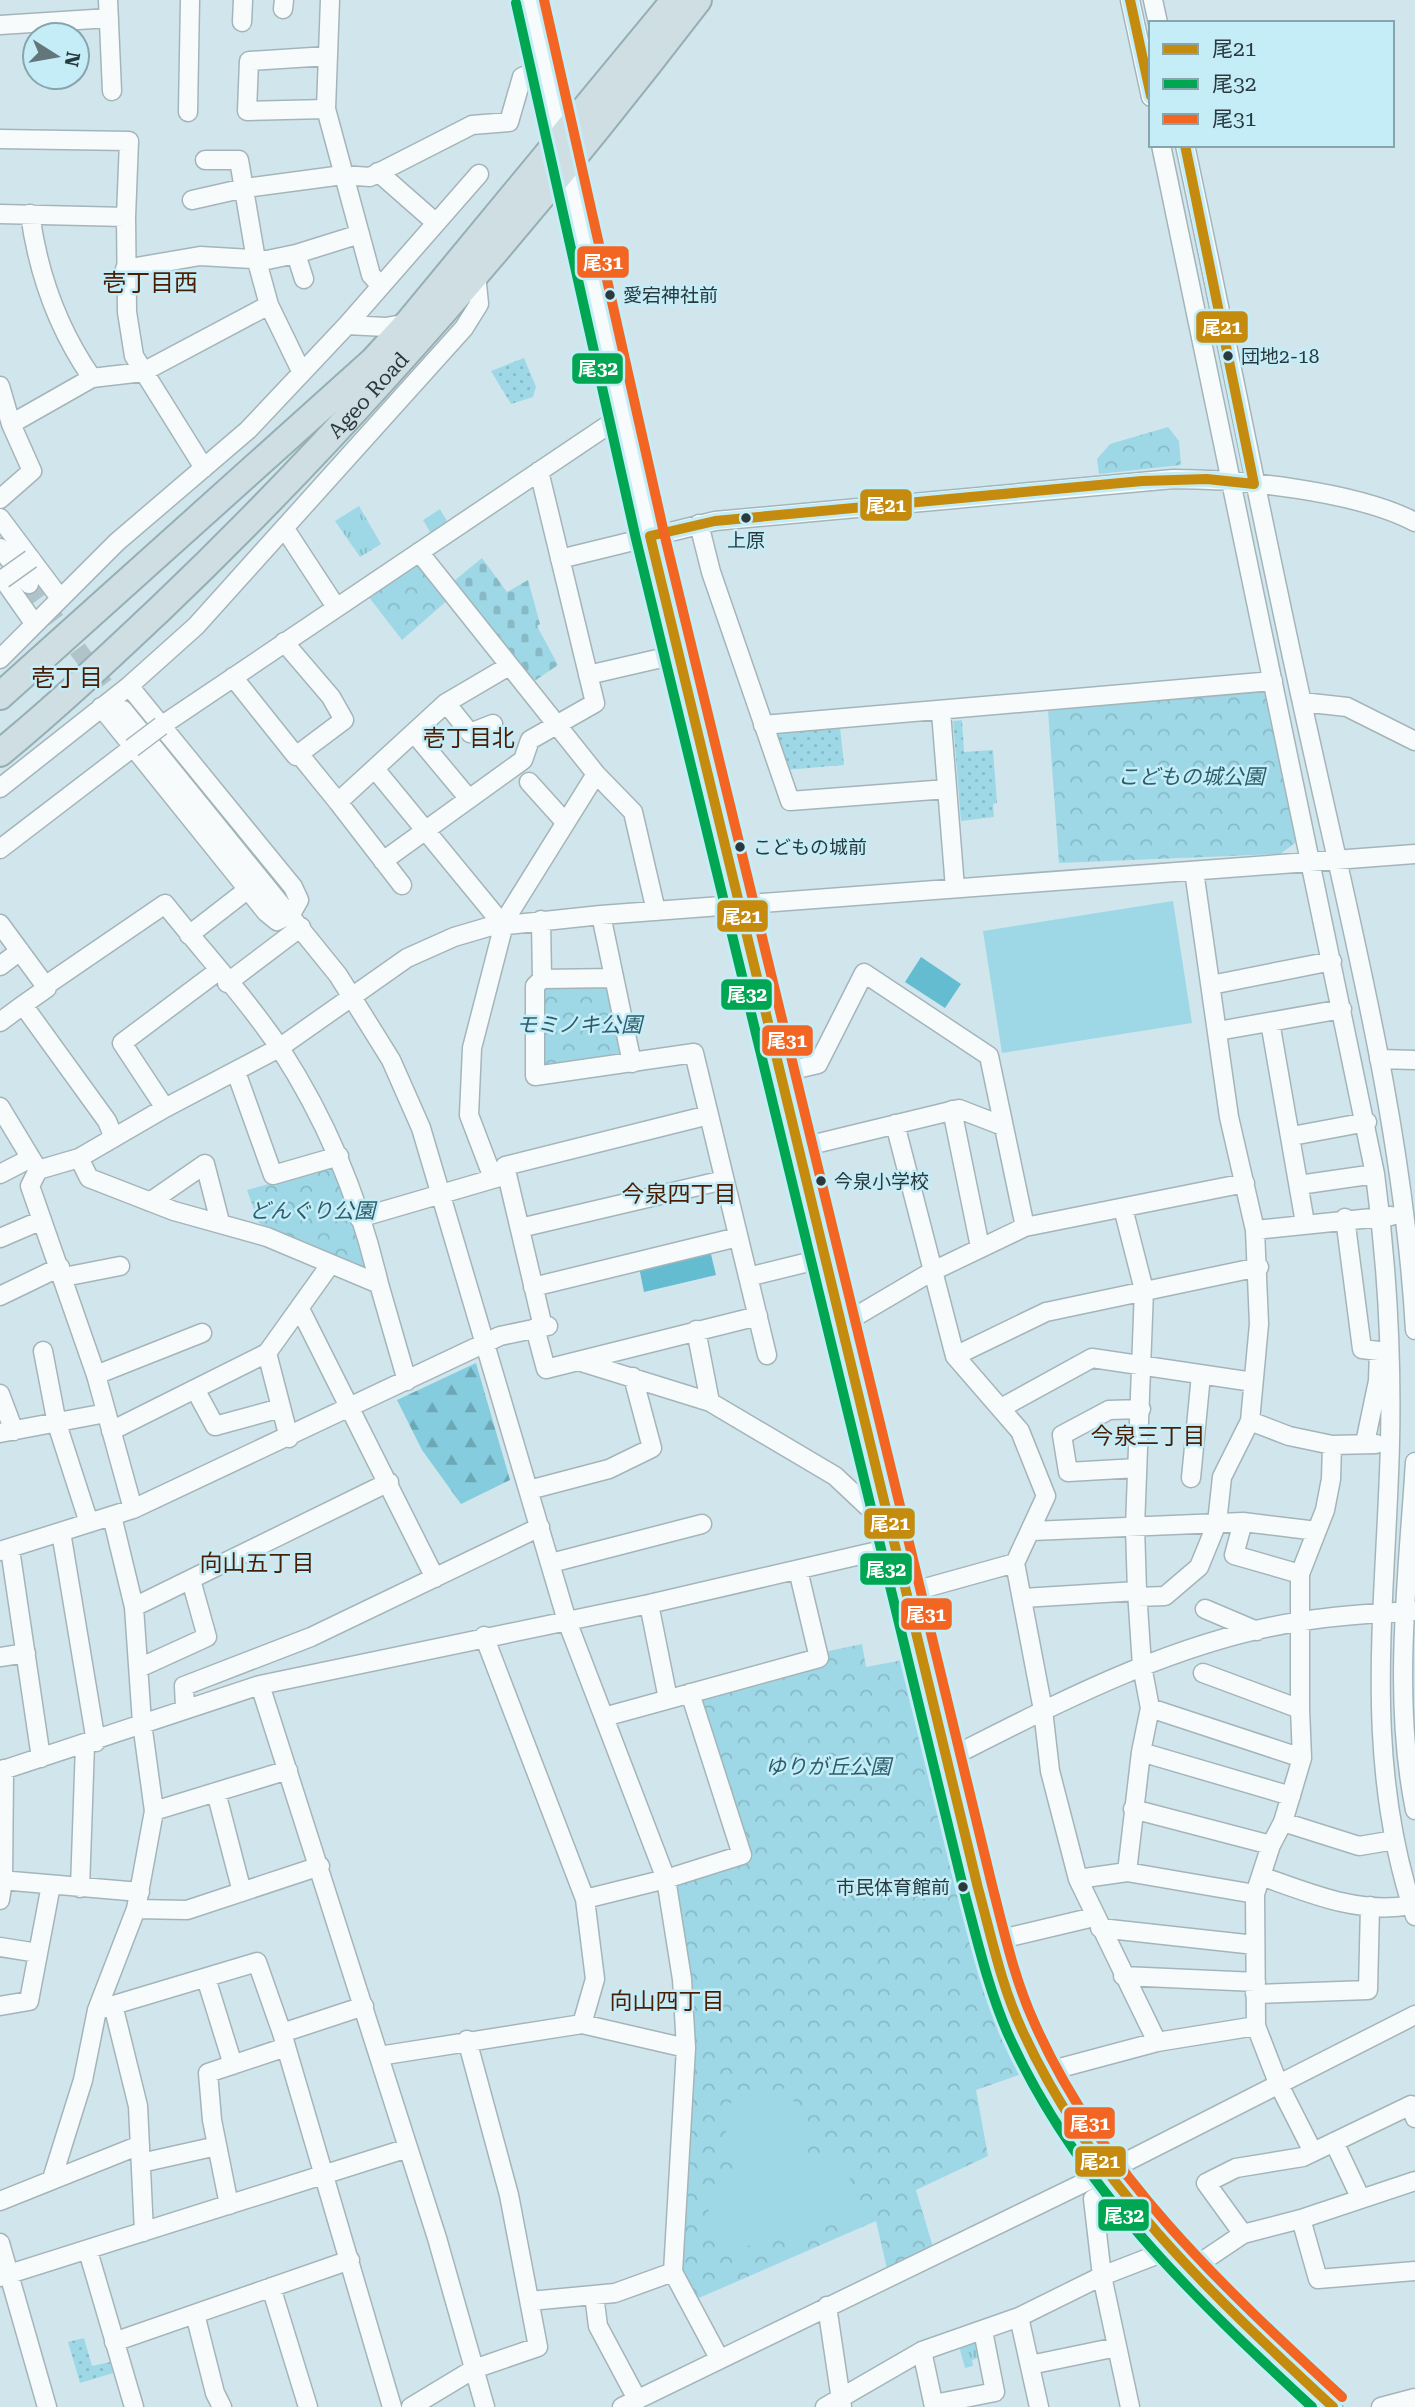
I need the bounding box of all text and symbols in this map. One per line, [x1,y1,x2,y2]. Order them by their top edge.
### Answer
north arrow [21,21,91,91]
legend [1149,21,1394,147]
text: 尾21 [1212,37,1257,61]
text: N [59,50,85,69]
text: 尾32 [1212,72,1257,96]
text: 尾31 [1212,107,1257,131]
line badge: 尾31 [576,245,630,279]
text: 尾31 [583,251,623,274]
district label: 壱丁目西 [102,269,198,297]
place label: 愛宕神社前 [623,284,718,307]
marker: 愛宕神社前 [603,288,617,302]
line badge: 尾21 [1195,310,1249,344]
text: 尾21 [1202,316,1242,339]
place label: 団地2-18 [1241,345,1319,368]
street label: Ageo Road [323,347,414,443]
marker: 団地2-18 [1221,349,1235,363]
line badge: 尾32 [571,352,624,385]
text: 尾32 [578,357,618,380]
line badge: 尾21 [859,488,913,522]
text: 尾21 [866,494,906,517]
marker: 上原 [739,511,753,525]
place label: 上原 [727,529,765,552]
district label: 壱丁目 [31,664,103,692]
district label: 壱丁目北 [423,725,515,752]
park label: こどもの城公園 [1118,765,1267,789]
place label: こどもの城前 [753,836,867,859]
marker: こどもの城前 [733,840,747,854]
line badge: 尾21 [716,899,769,933]
text: 尾21 [722,905,762,928]
line badge: 尾32 [720,978,773,1011]
text: 尾32 [727,983,767,1006]
park label: モミノキ公園 [516,1013,645,1037]
line badge: 尾31 [761,1024,814,1057]
text: 尾31 [767,1029,807,1052]
place label: 今泉小学校 [834,1170,929,1193]
marker: 今泉小学校 [814,1174,828,1188]
district label: 今泉四丁目 [622,1181,737,1208]
park label: どんぐり公園 [249,1199,378,1223]
district label: 今泉三丁目 [1091,1423,1206,1450]
line badge: 尾21 [863,1507,916,1540]
text: 尾21 [870,1512,910,1535]
district label: 向山五丁目 [200,1550,315,1577]
line badge: 尾32 [859,1552,913,1586]
text: 尾32 [866,1558,906,1581]
line badge: 尾31 [900,1597,953,1631]
text: 尾31 [906,1603,946,1626]
park label: ゆりが丘公園 [765,1755,894,1779]
place label: 市民体育館前 [836,1876,950,1899]
marker: 市民体育館前 [956,1880,970,1894]
district label: 向山四丁目 [610,1988,725,2015]
line badge: 尾31 [1063,2106,1116,2140]
text: 尾31 [1070,2112,1110,2135]
line badge: 尾21 [1074,2145,1127,2178]
text: 尾21 [1080,2150,1120,2173]
line badge: 尾32 [1097,2198,1150,2232]
text: 尾32 [1104,2204,1144,2227]

